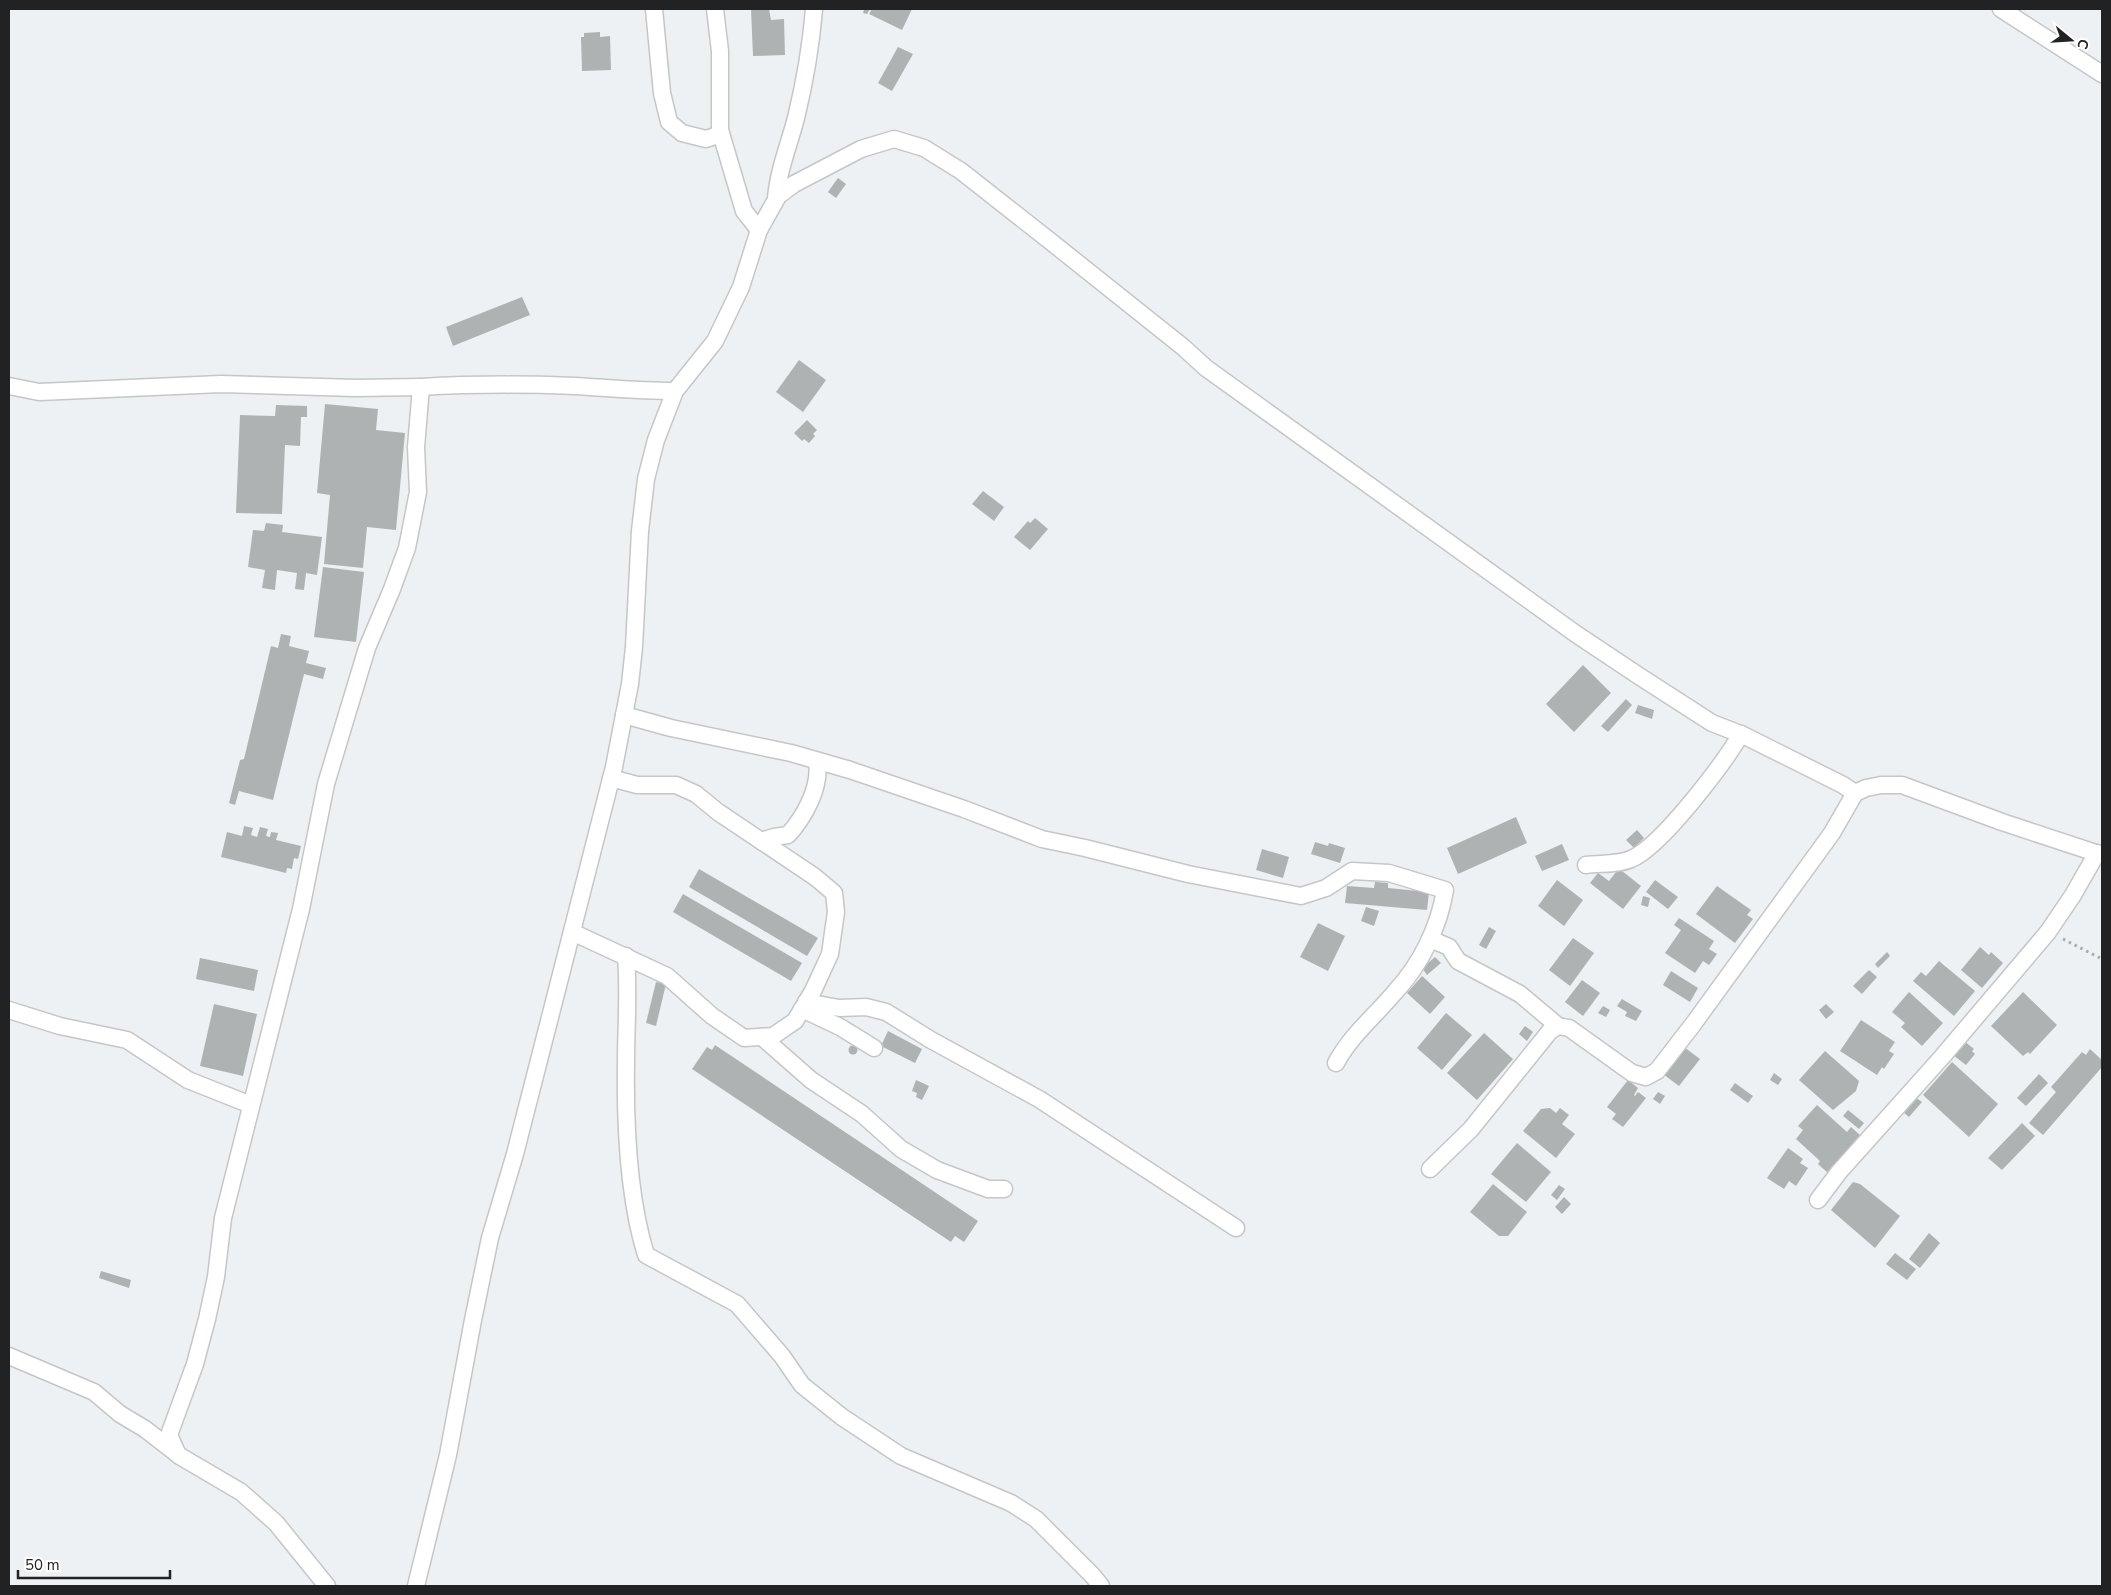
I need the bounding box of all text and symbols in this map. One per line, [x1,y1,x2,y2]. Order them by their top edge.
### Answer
north arrow [2046,15,2096,65]
text: С [2072,36,2093,52]
scale bar [18,1548,170,1580]
text: 50 m [25,1555,60,1575]

